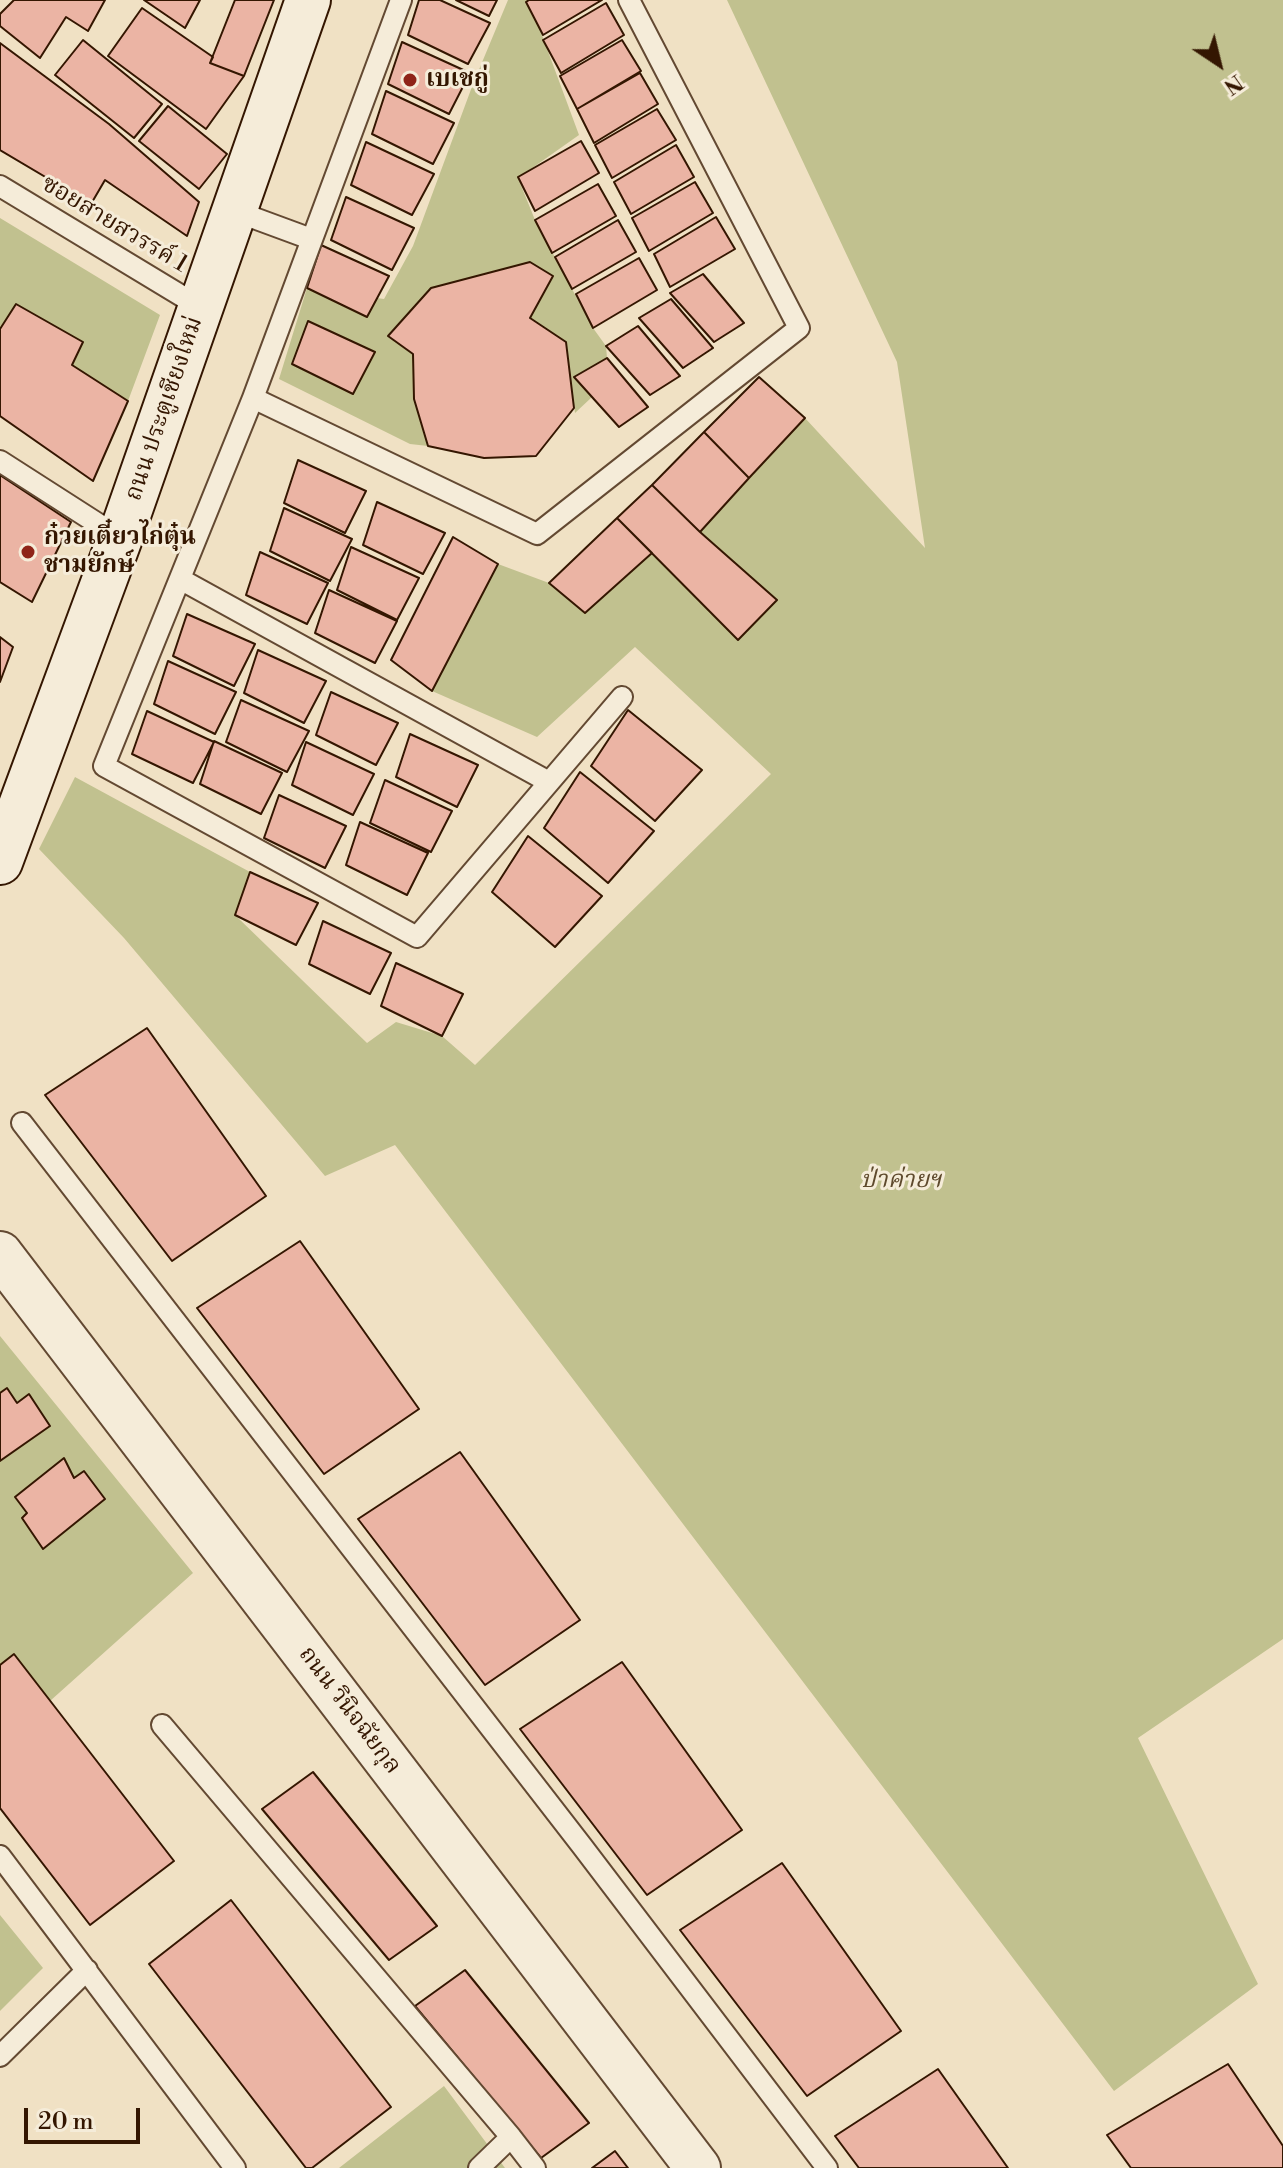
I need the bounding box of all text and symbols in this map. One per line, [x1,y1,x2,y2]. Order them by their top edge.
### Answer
north arrow [1179,24,1259,104]
place label: เบเชกู่ [426,66,489,94]
text: N [1218,68,1248,100]
marker: เบเชกู่ [401,71,419,89]
street label: ซอยสายสวรรค์ 1 [36,170,192,280]
street label: ถนน ประตูเชียงใหม่ [120,313,210,505]
place label: ก๋วยเตี๋ยวไก่ตุ๋น ชามยักษ์ [44,524,196,580]
marker: ก๋วยเตี๋ยวไก่ตุ๋น ชามยักษ์ [19,543,37,561]
park label: ป่าค่ายฯ [861,1167,941,1195]
street label: ถนน วินิจฉัยกุล [292,1641,406,1781]
scale bar [28,2092,144,2142]
text: 20 m [38,2107,94,2137]

